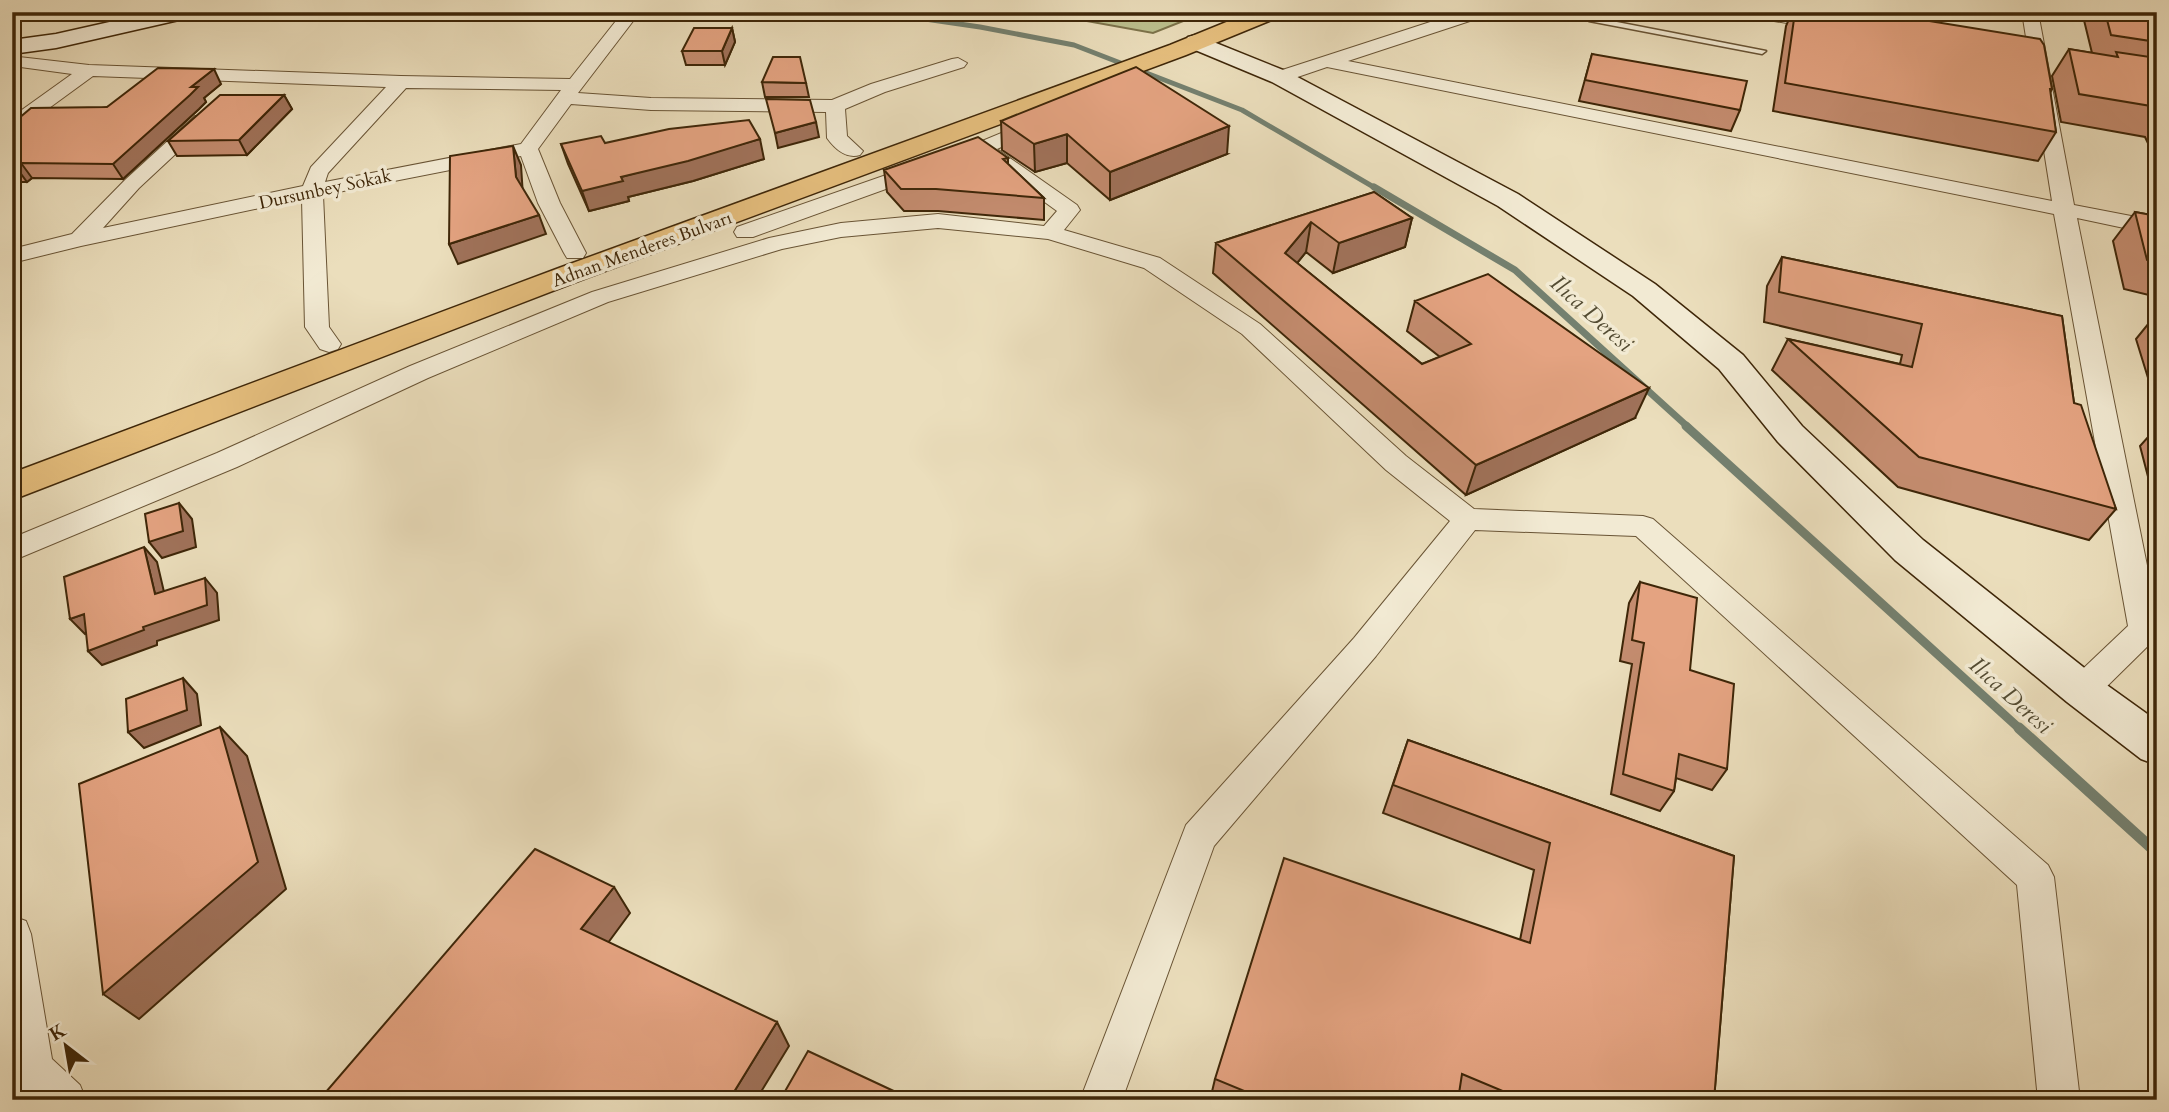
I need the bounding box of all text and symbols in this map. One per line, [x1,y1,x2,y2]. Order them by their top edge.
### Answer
street label: Dursunbey Sokak [256,163,394,216]
street label: Adnan Menderes Bulvarı [549,205,735,294]
water label: Ilıca Deresi [1544,268,1640,359]
water label: Ilıca Deresi [1963,650,2059,741]
north arrow [32,1010,102,1080]
text: K [44,1017,72,1047]

